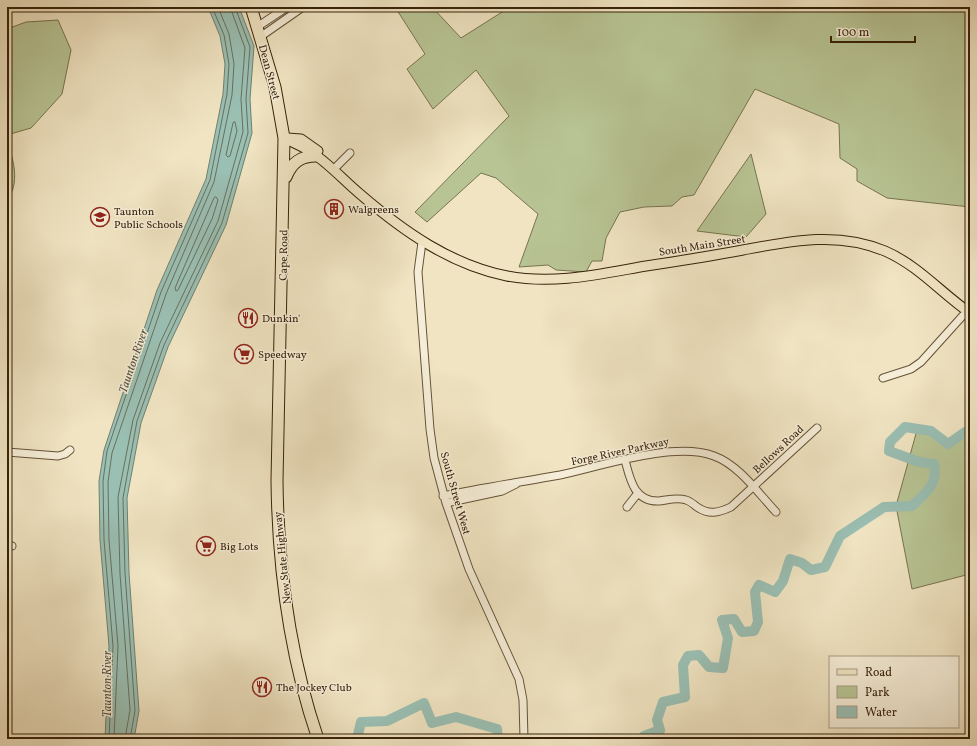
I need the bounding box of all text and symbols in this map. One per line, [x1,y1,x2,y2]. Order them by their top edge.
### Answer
scale bar [831,18,915,44]
text: 100 m [837,25,870,41]
street label: Dean Street [254,43,283,102]
building icon: Walgreens [323,198,345,220]
place label: Walgreens [348,203,399,218]
place label: Taunton Public Schools [114,205,183,233]
school or university icon: Taunton Public Schools [89,206,111,228]
street label: Cape Road [277,229,292,281]
street label: South Main Street [658,232,747,261]
restaurant icon: Dunkin' [237,307,259,329]
place label: Dunkin' [262,312,300,327]
water label: Taunton River [116,327,152,395]
supermarket icon: Speedway [233,343,255,365]
place label: Speedway [258,348,307,363]
street label: Bellows Road [750,423,808,478]
street label: Forge River Parkway [570,435,671,470]
street label: South Street West [436,450,474,537]
street label: New State Highway [271,511,296,605]
supermarket icon: Big Lots [195,535,217,557]
place label: Big Lots [220,540,259,555]
water label: Taunton River [100,650,116,717]
legend [829,656,959,728]
text: Road [865,665,892,681]
restaurant icon: The Jockey Club [251,676,273,698]
place label: The Jockey Club [276,681,352,696]
text: Park [865,685,890,701]
text: Water [865,705,897,721]

